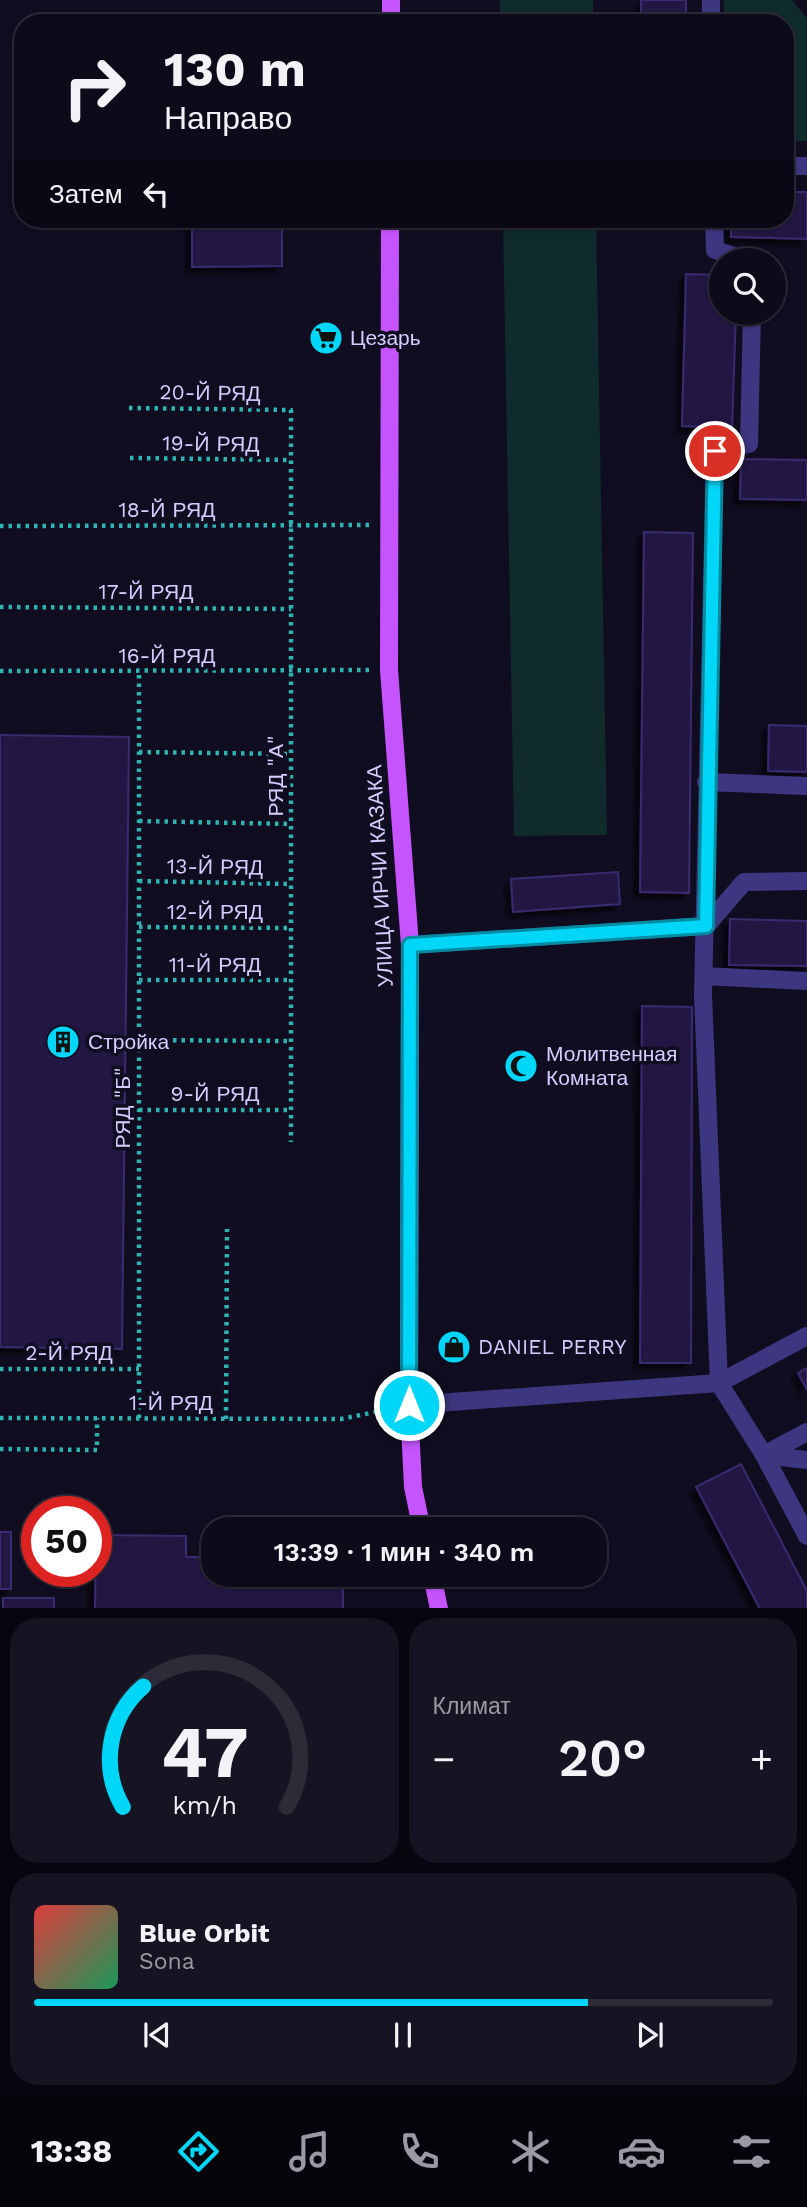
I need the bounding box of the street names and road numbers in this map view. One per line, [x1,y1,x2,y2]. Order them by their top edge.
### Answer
street label: 20-Й РЯД [159,379,261,406]
street label: 19-Й РЯД [162,430,260,457]
street label: 18-Й РЯД [118,497,216,522]
street label: 17-Й РЯД [99,579,193,604]
street label: 16-Й РЯД [119,643,215,668]
street label: РЯД "А" [263,735,288,817]
street label: УЛИЦА ИРЧИ КАЗАКА [361,764,398,988]
street label: 13-Й РЯД [167,853,263,880]
street label: 12-Й РЯД [167,899,263,924]
street label: 11-Й РЯД [169,952,261,977]
street label: РЯД "Б" [110,1068,135,1148]
street label: 9-Й РЯД [171,1081,259,1106]
street label: 2-Й РЯД [25,1340,113,1365]
street label: 1-Й РЯД [129,1390,213,1415]

